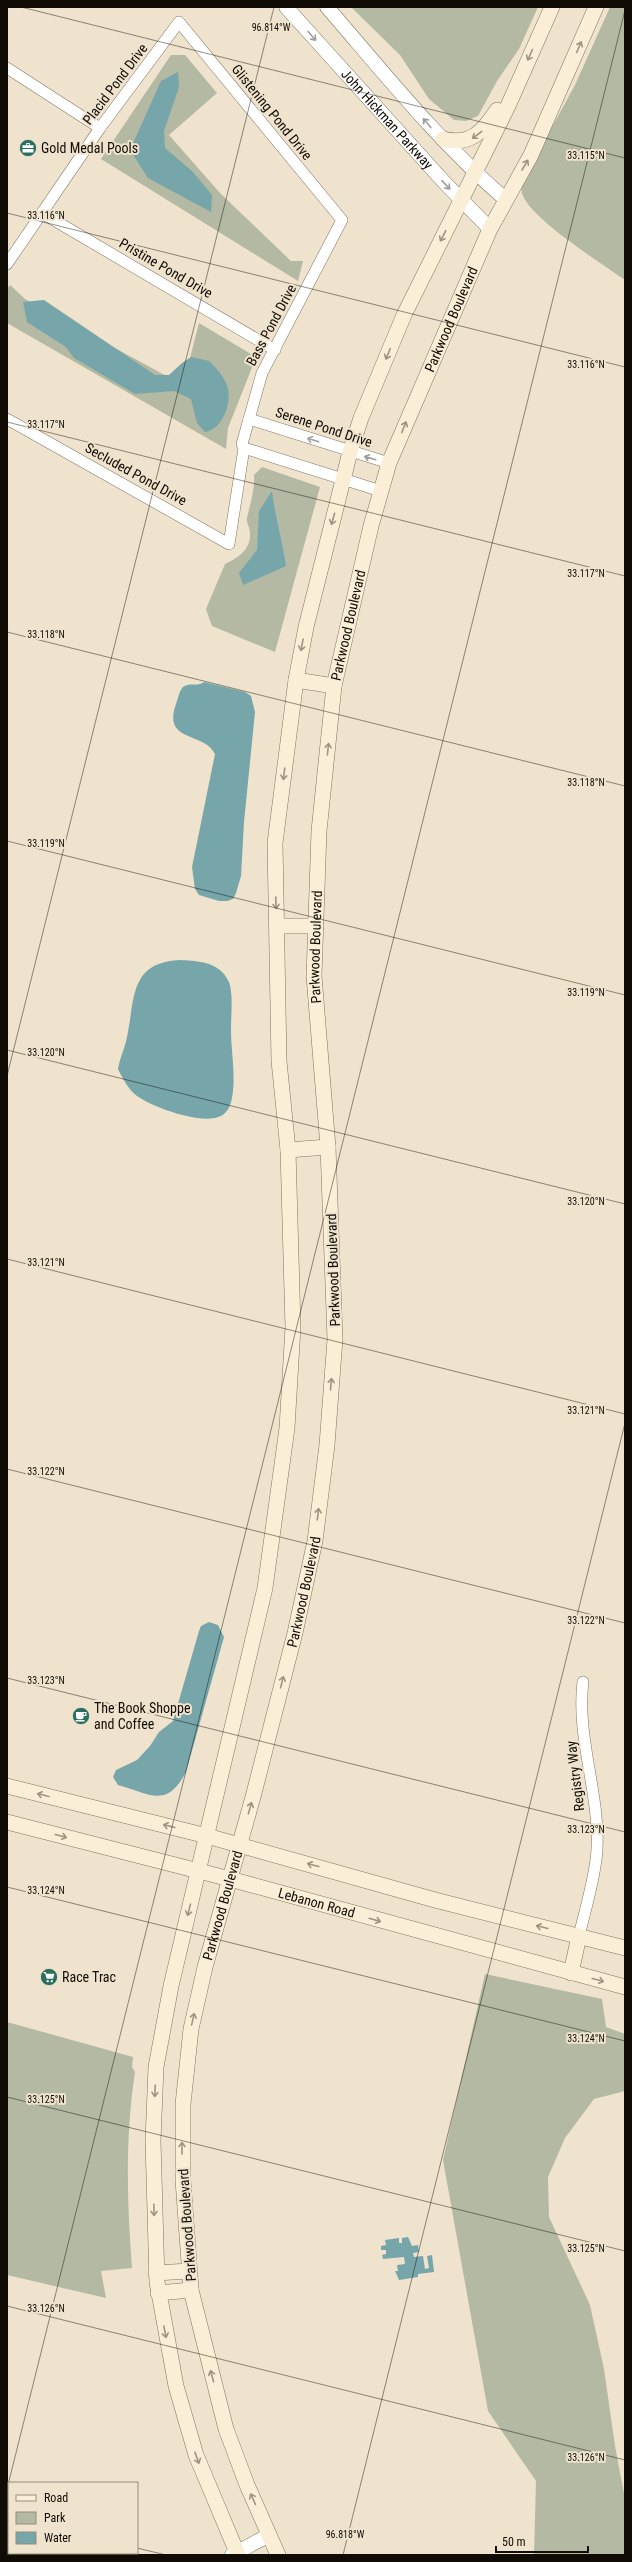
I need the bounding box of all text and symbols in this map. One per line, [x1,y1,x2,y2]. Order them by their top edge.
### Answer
text: 96.814°W [252,22,291,33]
one-way arrow [307,31,316,41]
street label: Placid Pond Drive [79,40,151,128]
one-way arrow [576,42,584,54]
one-way arrow [526,49,534,61]
street label: Glistening Pond Drive [229,61,316,163]
street label: John Hickman Parkway [338,66,436,172]
one-way arrow [423,118,432,128]
one-way arrow [471,131,482,139]
office icon: Gold Medal Pools [18,138,38,158]
place label: Gold Medal Pools [41,140,138,156]
text: 33.115°N [567,150,605,161]
one-way arrow [521,159,529,171]
one-way arrow [441,180,451,190]
text: 33.116°N [27,210,65,221]
one-way arrow [439,230,447,242]
street label: Pristine Pond Drive [116,235,216,301]
street label: Parkwood Boulevard [421,264,481,374]
street label: Bass Pond Drive [243,281,299,368]
one-way arrow [383,347,391,359]
text: 33.116°N [567,359,605,370]
street label: Serene Pond Drive [274,404,375,450]
text: 33.117°N [27,419,65,430]
one-way arrow [400,421,408,433]
one-way arrow [307,436,320,443]
street label: Secluded Pond Drive [82,439,190,509]
one-way arrow [363,453,376,461]
one-way arrow [329,512,336,525]
street label: Parkwood Boulevard [327,568,369,682]
text: 33.117°N [567,568,605,579]
text: 33.118°N [27,629,65,640]
one-way arrow [298,638,306,651]
one-way arrow [324,742,331,755]
one-way arrow [280,767,288,780]
text: 33.118°N [567,777,605,788]
text: 33.119°N [27,838,65,849]
street label: Parkwood Boulevard [306,890,325,1004]
one-way arrow [273,896,280,909]
text: 33.119°N [567,987,605,998]
text: 33.120°N [27,1047,65,1058]
text: 33.120°N [567,1196,605,1207]
street label: Parkwood Boulevard [323,1213,343,1327]
text: 33.121°N [27,1257,65,1268]
one-way arrow [328,1378,335,1391]
text: 33.121°N [567,1405,605,1416]
text: 33.122°N [27,1466,65,1477]
one-way arrow [314,1508,322,1521]
street label: Parkwood Boulevard [284,1536,324,1649]
text: 33.122°N [567,1615,605,1626]
text: 33.123°N [27,1675,65,1686]
one-way arrow [279,1676,287,1689]
place label: The Book Shoppe and Coffee [94,1700,191,1732]
cafe icon: The Book Shoppe and Coffee [71,1706,91,1726]
street label: Registry Way [563,1740,587,1812]
one-way arrow [37,1790,50,1798]
one-way arrow [247,1802,254,1815]
one-way arrow [163,1822,176,1829]
text: 33.123°N [567,1824,605,1835]
one-way arrow [54,1833,67,1840]
street label: Parkwood Boulevard [199,1849,245,1962]
one-way arrow [307,1861,320,1869]
text: 33.124°N [27,1885,65,1896]
street label: Lebanon Road [277,1885,357,1921]
one-way arrow [185,1903,192,1916]
one-way arrow [369,1917,382,1924]
one-way arrow [535,1922,548,1930]
supermarket icon: Race Trac [39,1967,59,1987]
place label: Race Trac [62,1969,116,1985]
one-way arrow [591,1976,604,1984]
one-way arrow [190,2013,197,2026]
text: 33.124°N [567,2033,605,2044]
one-way arrow [151,2084,159,2097]
text: 33.125°N [27,2094,65,2105]
one-way arrow [178,2142,186,2155]
street label: Parkwood Boulevard [175,2168,199,2282]
one-way arrow [150,2203,158,2216]
text: 33.125°N [567,2243,605,2254]
text: 33.126°N [27,2303,65,2314]
one-way arrow [162,2325,170,2338]
one-way arrow [207,2370,215,2383]
one-way arrow [194,2451,201,2464]
text: 33.126°N [567,2452,605,2463]
legend [8,2482,138,2554]
text: Road [44,2491,68,2505]
one-way arrow [249,2494,256,2506]
text: Park [44,2511,66,2525]
scale bar [496,2528,588,2554]
text: 96.818°W [326,2529,365,2540]
text: Water [44,2531,72,2545]
text: 50 m [502,2535,526,2549]

